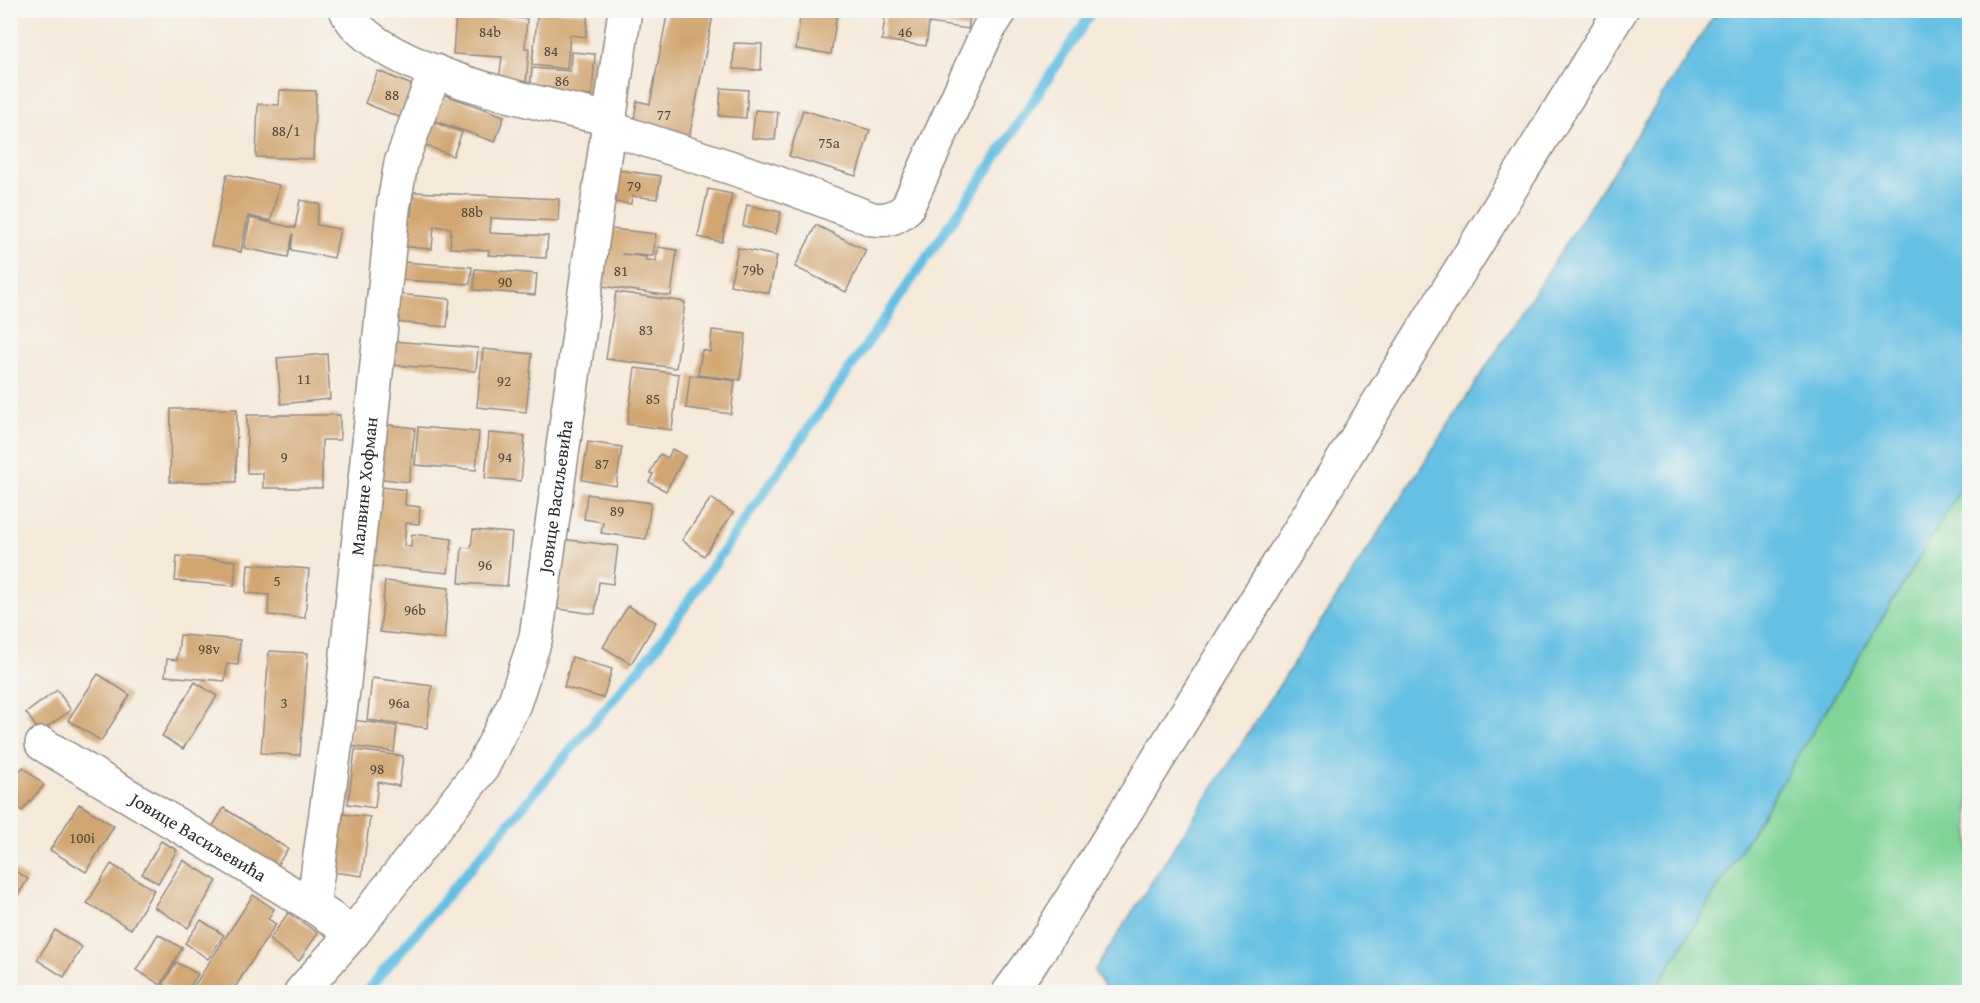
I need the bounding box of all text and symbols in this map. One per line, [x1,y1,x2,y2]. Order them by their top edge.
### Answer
house number: 84b [479,21,501,42]
house number: 46 [898,21,912,42]
house number: 84 [544,40,558,61]
house number: 86 [555,70,569,91]
house number: 88 [385,84,399,105]
house number: 77 [657,104,671,125]
house number: 88/1 [272,120,300,141]
house number: 75a [818,132,840,153]
house number: 79 [627,175,641,196]
house number: 88b [461,201,483,222]
house number: 79b [742,259,764,280]
house number: 81 [614,260,628,281]
house number: 90 [498,271,512,292]
house number: 83 [639,319,653,340]
house number: 11 [297,368,311,389]
house number: 92 [497,370,511,391]
house number: 85 [646,388,660,409]
street label: Малвине Хофман [343,415,384,557]
street label: Јовице Васиљевића [531,418,580,577]
house number: 9 [280,446,288,467]
house number: 94 [498,446,512,467]
house number: 87 [595,453,609,474]
house number: 89 [610,500,624,521]
house number: 96 [478,554,492,575]
house number: 5 [273,570,281,591]
house number: 96b [404,599,426,620]
house number: 98v [198,638,220,659]
house number: 3 [280,692,288,713]
house number: 96a [388,692,410,713]
house number: 98 [370,758,384,779]
street label: Јовице Васиљевића [124,785,272,888]
house number: 100i [69,827,95,848]

